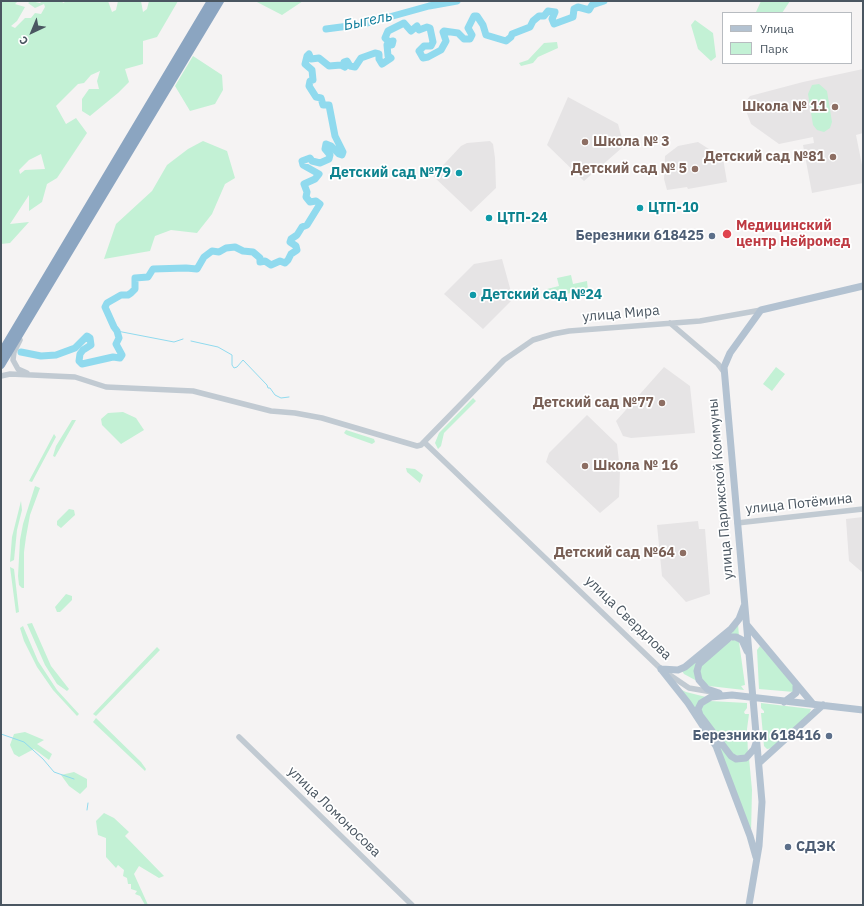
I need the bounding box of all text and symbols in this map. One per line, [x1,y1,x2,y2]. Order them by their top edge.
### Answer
water label: Быгель [342,7,394,35]
north arrow [12,12,52,52]
legend [722,12,852,64]
text: Улица [760,21,794,36]
text: С [16,33,31,48]
text: Парк [760,41,788,56]
place label: Школа № 11 [742,99,827,115]
marker: Школа № 11 [830,102,840,112]
place label: Школа № 3 [593,134,670,150]
marker: Школа № 3 [580,137,590,147]
place label: Детский сад №81 [704,149,825,165]
marker: Детский сад №81 [828,152,838,162]
place label: Детский сад № 5 [571,161,687,177]
marker: Детский сад № 5 [690,164,700,174]
place label: Детский сад №79 [330,165,451,181]
marker: Детский сад №79 [454,168,464,178]
place label: ЦТП-10 [648,200,699,216]
marker: ЦТП-10 [635,203,645,213]
place label: ЦТП-24 [497,210,548,226]
marker: ЦТП-24 [484,213,494,223]
place label: Медицинский центр Нейромед [736,218,850,250]
place label: Березники 618425 [575,228,704,244]
marker: Медицинский центр Нейромед [721,228,733,240]
marker: Березники 618425 [707,231,717,241]
place label: Детский сад №24 [481,287,602,303]
marker: Детский сад №24 [468,290,478,300]
street label: улица Мира [582,302,660,326]
place label: Детский сад №77 [533,395,654,411]
marker: Детский сад №77 [657,398,667,408]
street label: улица Парижской Коммуны [705,398,737,580]
place label: Школа № 16 [593,458,678,474]
marker: Школа № 16 [580,461,590,471]
street label: улица Потёмина [745,490,853,518]
place label: Детский сад №64 [554,545,675,561]
marker: Детский сад №64 [678,548,688,558]
street label: улица Свердлова [581,572,675,664]
place label: Березники 618416 [692,728,821,744]
marker: Березники 618416 [824,731,834,741]
street label: улица Ломоносова [284,763,384,861]
place label: СДЭК [796,839,835,855]
marker: СДЭК [783,842,793,852]

